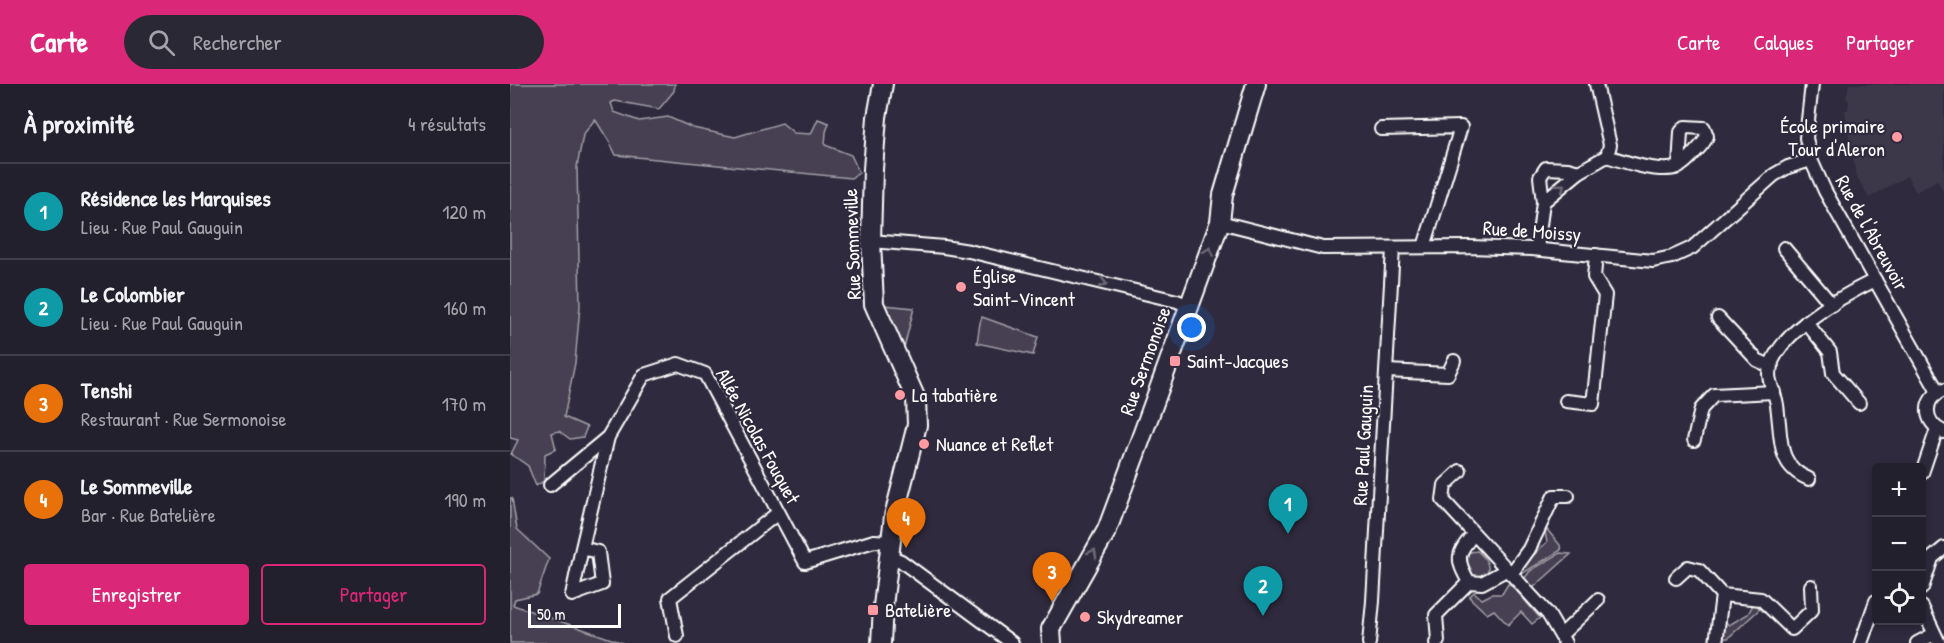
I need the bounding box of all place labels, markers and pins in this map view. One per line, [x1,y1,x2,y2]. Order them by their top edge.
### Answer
place label: École primaire Tour d'Aleron [1780,112,1885,162]
marker: École primaire Tour d'Aleron [1890,130,1904,144]
place label: Église Saint-Vincent [973,262,1076,312]
marker: Église Saint-Vincent [954,280,968,294]
place label: Saint-Jacques [1187,347,1289,374]
marker: Saint-Jacques [1168,354,1182,368]
place label: La tabatière [912,381,998,408]
marker: La tabatière [893,388,907,402]
place label: Nuance et Reflet [936,430,1055,457]
marker: Nuance et Reflet [917,437,931,451]
pin: 1 [1268,484,1308,534]
pin: 4 [886,498,926,548]
pin: 3 [1032,552,1072,602]
pin: 2 [1244,566,1282,616]
place label: Batelière [885,596,951,623]
marker: Batelière [866,603,880,617]
place label: Skydreamer [1097,603,1184,630]
marker: Skydreamer [1078,610,1092,624]

